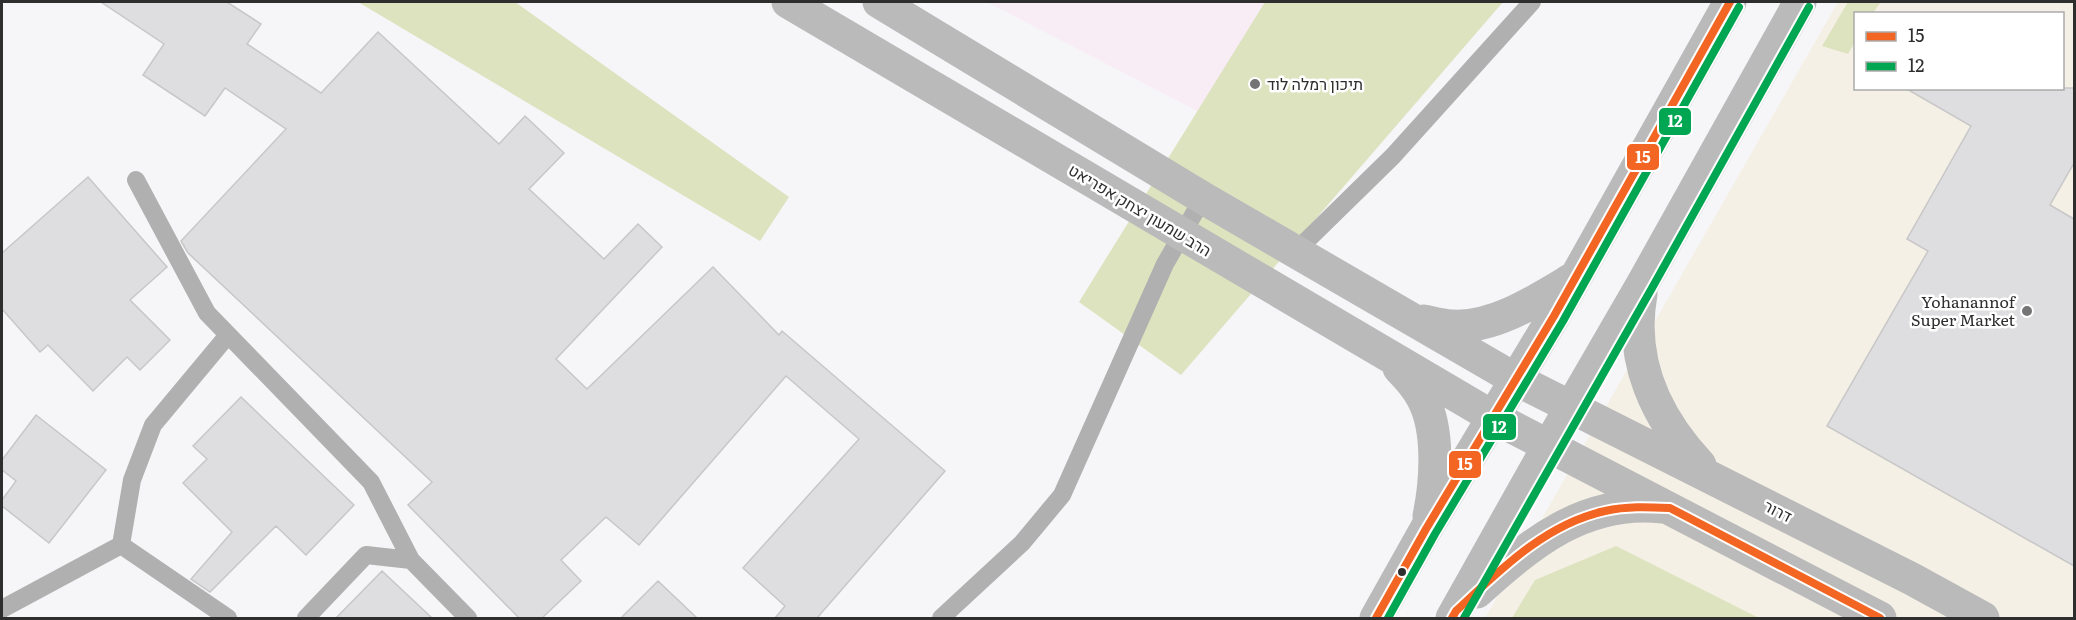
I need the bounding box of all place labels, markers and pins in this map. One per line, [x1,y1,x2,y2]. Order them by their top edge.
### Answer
place label: תיכון רמלה לוד [1267,71,1363,95]
marker: תיכון רמלה לוד [1248,77,1262,91]
place label: Yohanannof Super Market [1911,289,2017,331]
marker: Yohanannof Super Market [2020,304,2034,318]
unlabelled marker [1396,566,1408,578]

